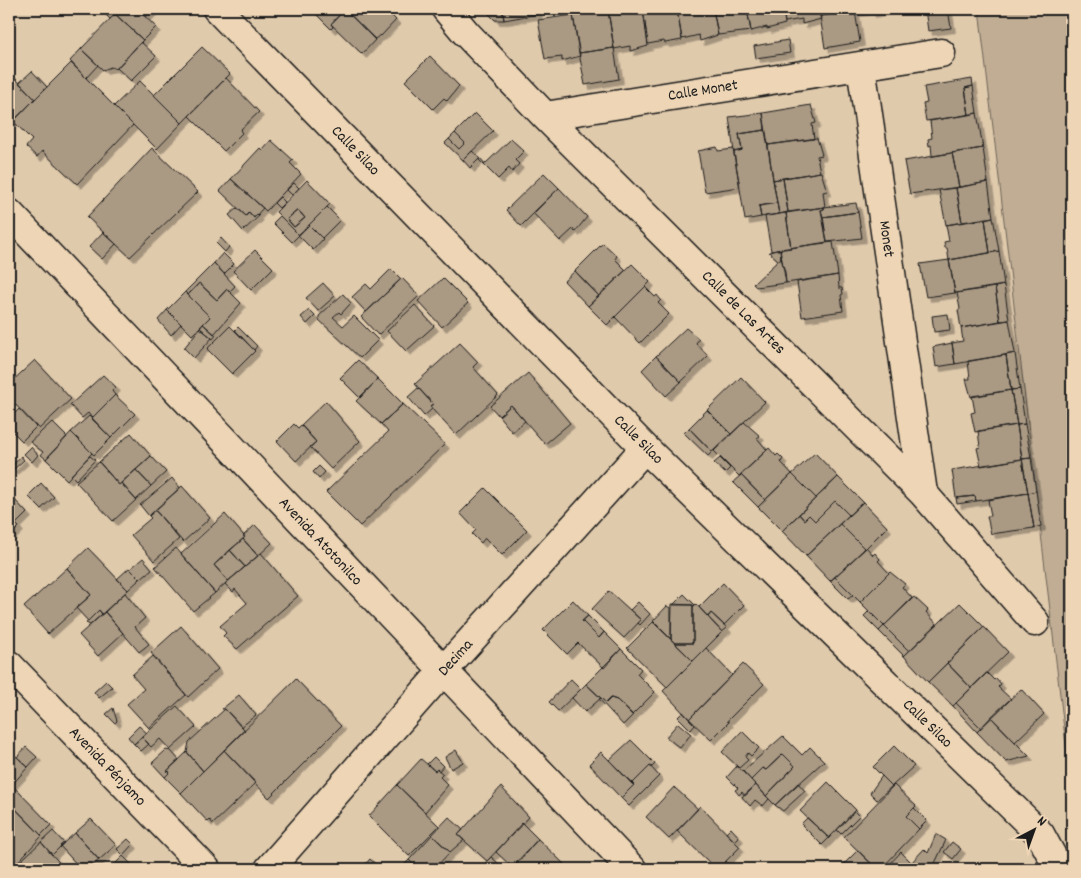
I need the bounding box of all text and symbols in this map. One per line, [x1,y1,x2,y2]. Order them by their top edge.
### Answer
street label: Calle Monet [666,74,740,108]
street label: Calle Silao [325,121,385,181]
street label: Monet [872,219,900,259]
street label: Calle de Las Artes [696,266,790,360]
street label: Calle Silao [608,410,668,470]
street label: Avenida Atotonilco [273,493,367,591]
street label: Decima [433,634,479,682]
street label: Calle Silao [897,694,957,754]
street label: Avenida Pénjamo [63,722,151,812]
north arrow [1008,806,1058,856]
text: N [1032,812,1050,832]

